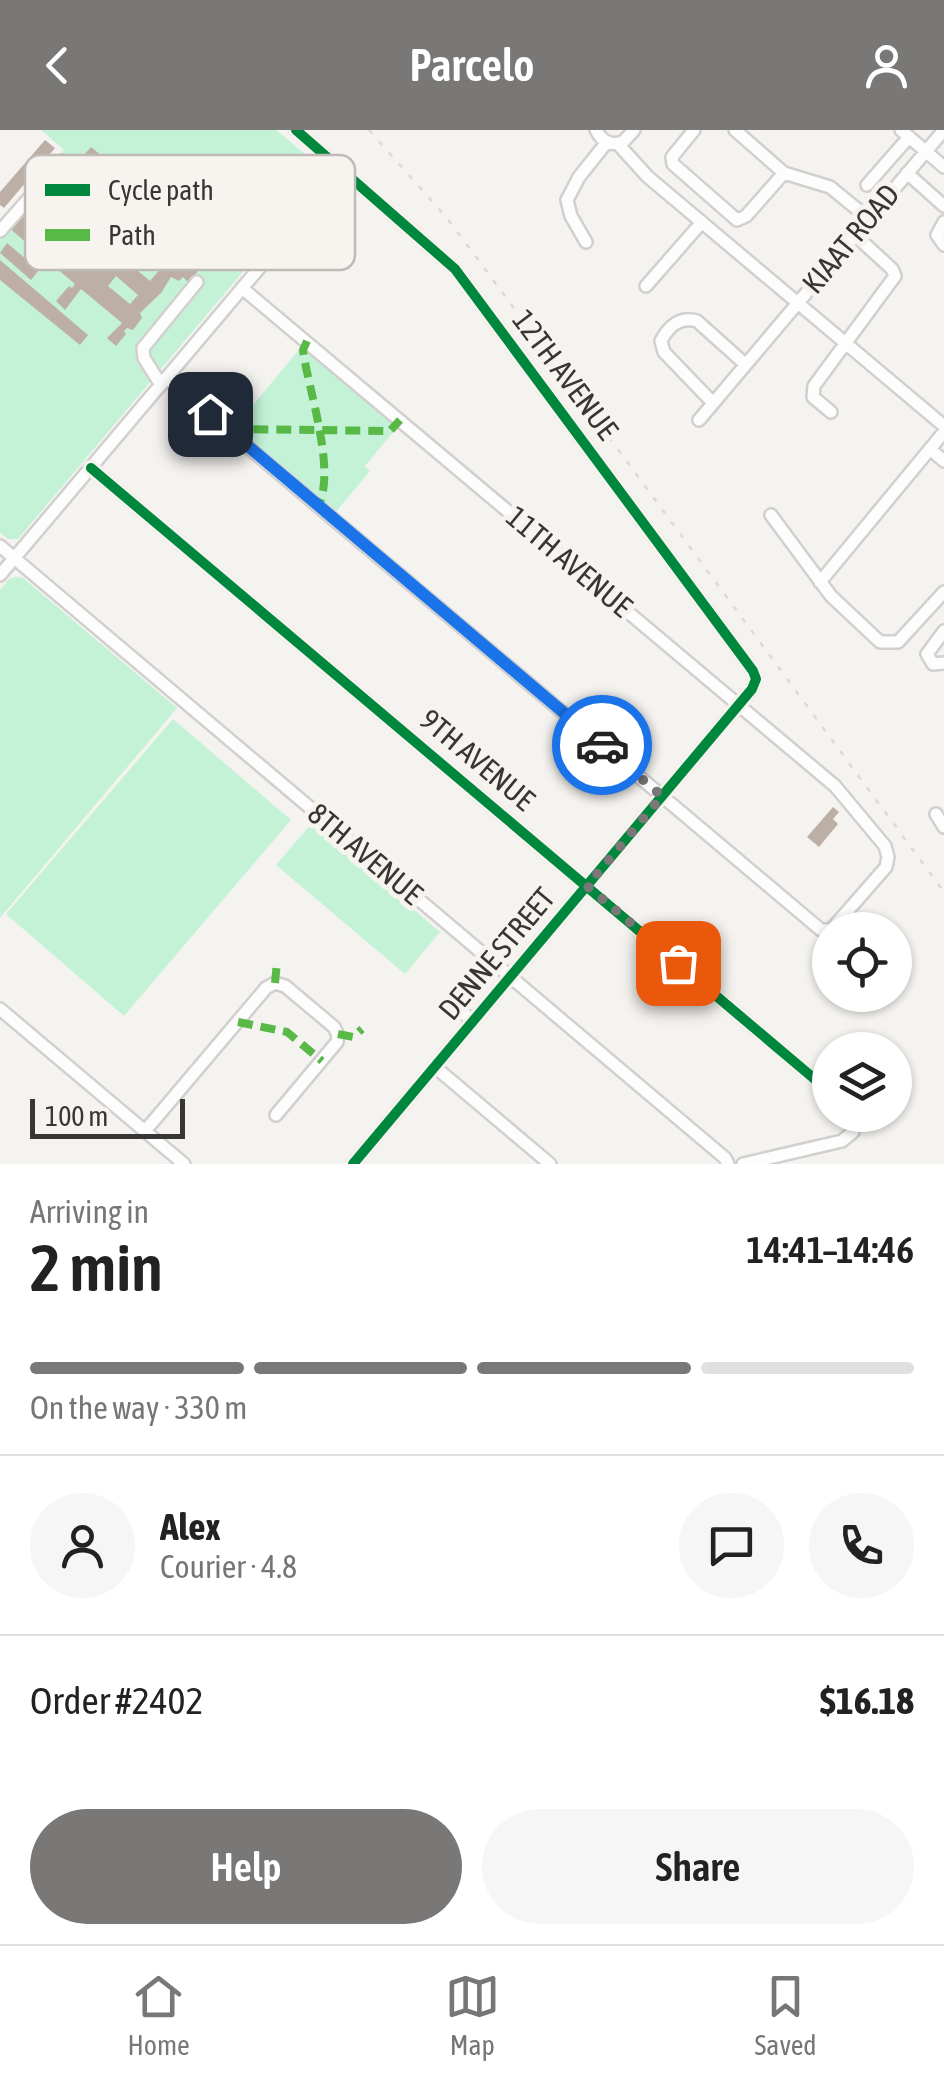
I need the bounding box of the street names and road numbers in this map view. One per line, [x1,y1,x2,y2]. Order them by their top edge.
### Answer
street label: KIAAT ROAD [795,177,906,300]
street label: 12TH AVENUE [506,303,625,446]
street label: 11TH AVENUE [500,499,639,623]
street label: 9TH AVENUE [414,702,542,817]
street label: 8TH AVENUE [302,796,430,911]
street label: DENNE STREET [431,881,561,1026]

